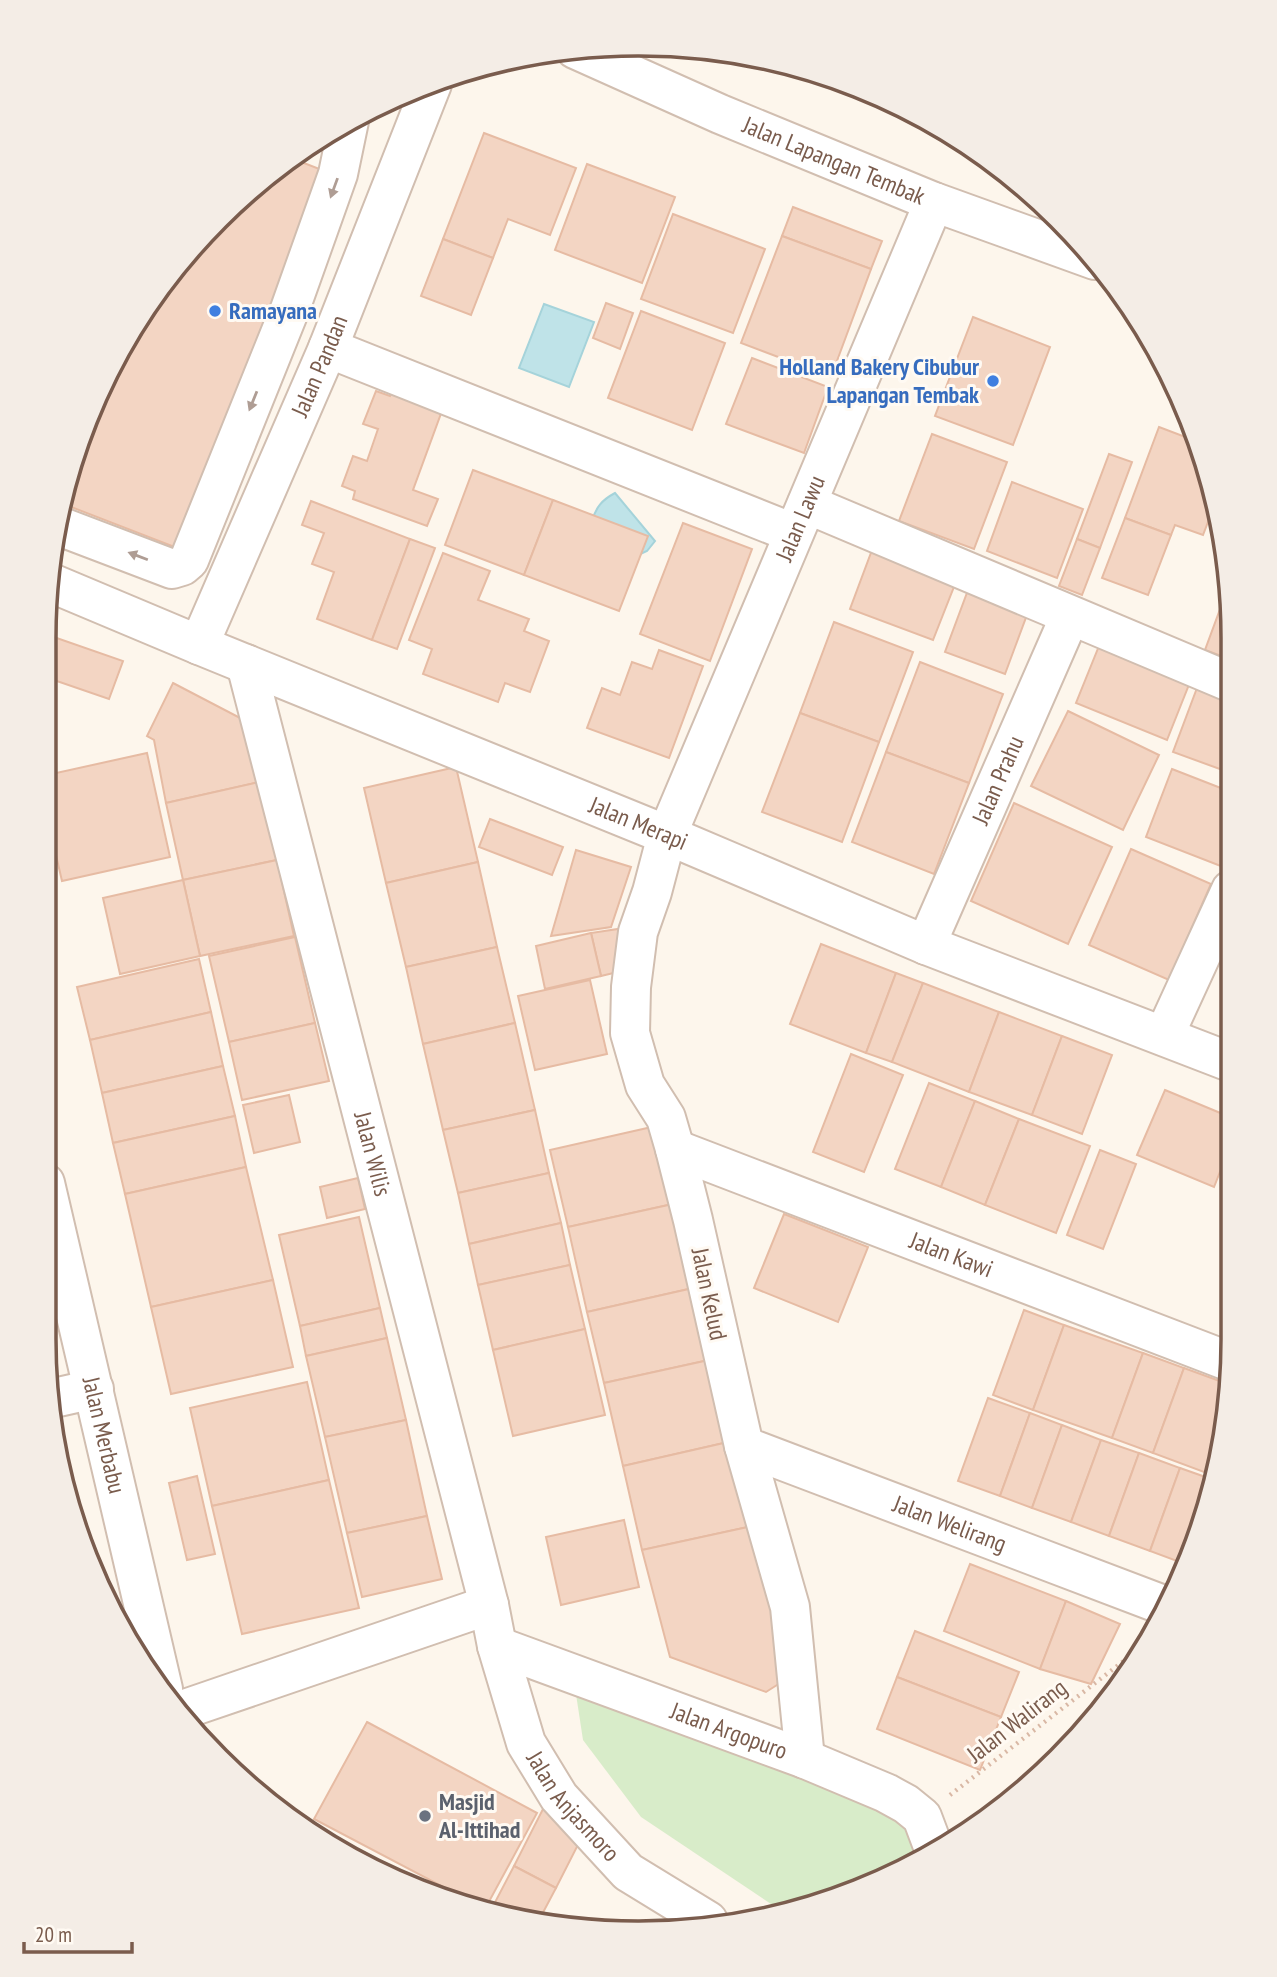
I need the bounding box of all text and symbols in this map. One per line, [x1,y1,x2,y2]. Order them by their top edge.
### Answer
street label: Jalan Lapangan Tembak [737,109,930,212]
one-way arrow [328,177,339,198]
place label: Ramayana [229,295,317,326]
marker: Ramayana [207,303,223,319]
street label: Jalan Pandan [284,311,354,422]
place label: Holland Bakery Cibubur Lapangan Tembak [779,351,980,410]
marker: Holland Bakery Cibubur Lapangan Tembak [985,373,1001,389]
one-way arrow [248,390,259,411]
street label: Jalan Lawu [768,471,832,567]
one-way arrow [128,551,149,562]
street label: Jalan Prahu [964,731,1031,830]
street label: Jalan Merapi [584,789,692,857]
street label: Jalan Wilis [347,1107,399,1199]
street label: Jalan Kawi [905,1224,998,1284]
street label: Jalan Kelud [684,1244,734,1343]
street label: Jalan Merbabu [75,1373,133,1497]
street label: Jalan Welirang [888,1488,1011,1559]
street label: Jalan Walirang [960,1672,1073,1770]
street label: Jalan Argopuro [665,1695,792,1766]
street label: Jalan Anjasmoro [519,1744,627,1868]
place label: Masjid Al-Ittihad [438,1786,520,1845]
marker: Masjid Al-Ittihad [417,1808,433,1824]
scale bar [24,1910,133,1954]
text: 20 m [35,1921,72,1948]

